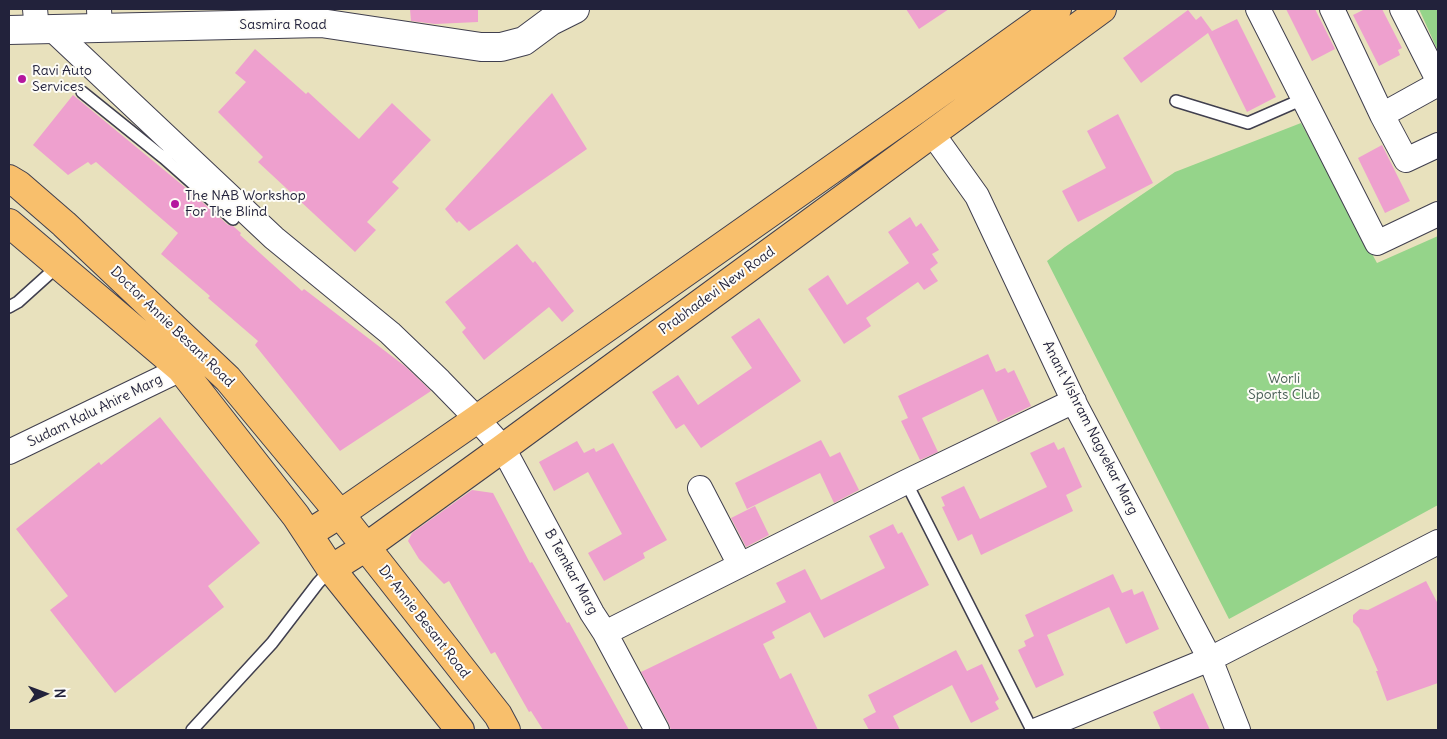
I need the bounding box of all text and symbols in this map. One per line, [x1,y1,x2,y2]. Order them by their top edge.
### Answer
street label: Sasmira Road [239,17,327,33]
place label: Ravi Auto Services [32,63,92,95]
marker: Ravi Auto Services [16,73,28,85]
place label: The NAB Workshop For The Blind [185,188,306,220]
marker: The NAB Workshop For The Blind [169,198,181,210]
street label: Prabhadevi New Road [656,243,778,339]
street label: Doctor Annie Besant Road [107,263,237,391]
street label: Anant Vishram Nagvekar Marg [1039,338,1141,518]
street label: Sudam Kalu Ahire Marg [25,371,165,451]
park label: Worli Sports Club [1248,371,1320,404]
street label: B Temkar Marg [541,526,601,618]
street label: Dr Annie Besant Road [375,562,473,682]
north arrow [20,669,70,719]
text: N [51,688,69,699]

